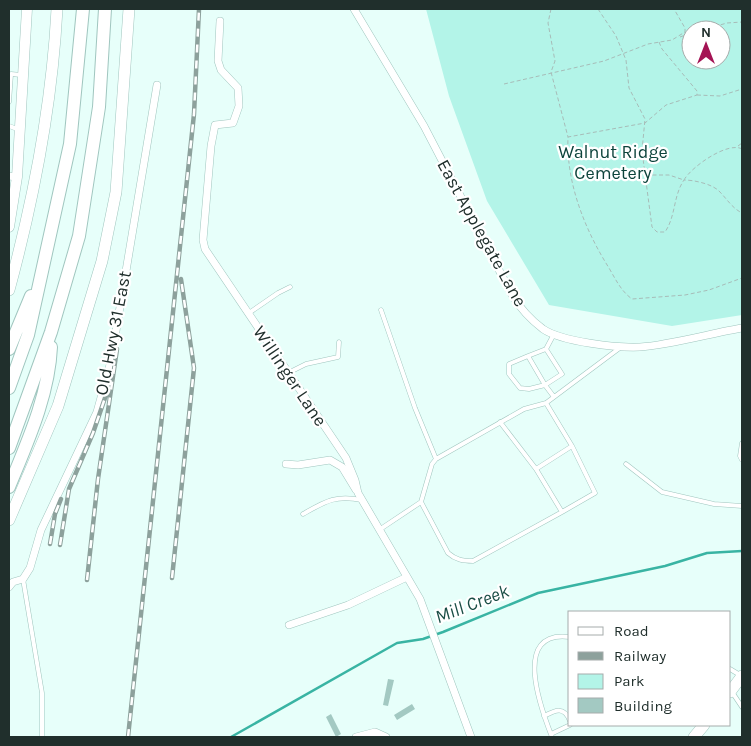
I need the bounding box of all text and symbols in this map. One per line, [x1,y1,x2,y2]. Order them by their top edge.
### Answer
north arrow [681,20,731,70]
text: N [701,24,711,41]
park label: Walnut Ridge Cemetery [558,141,668,184]
street label: East Applegate Lane [432,156,532,310]
street label: Old Hwy 31 East [90,269,136,397]
street label: Willinger Lane [248,322,332,430]
water label: Mill Creek [432,580,512,628]
legend [568,611,731,726]
text: Road [614,622,649,640]
text: Railway [614,647,666,665]
text: Park [614,672,644,690]
text: Building [614,697,672,715]

